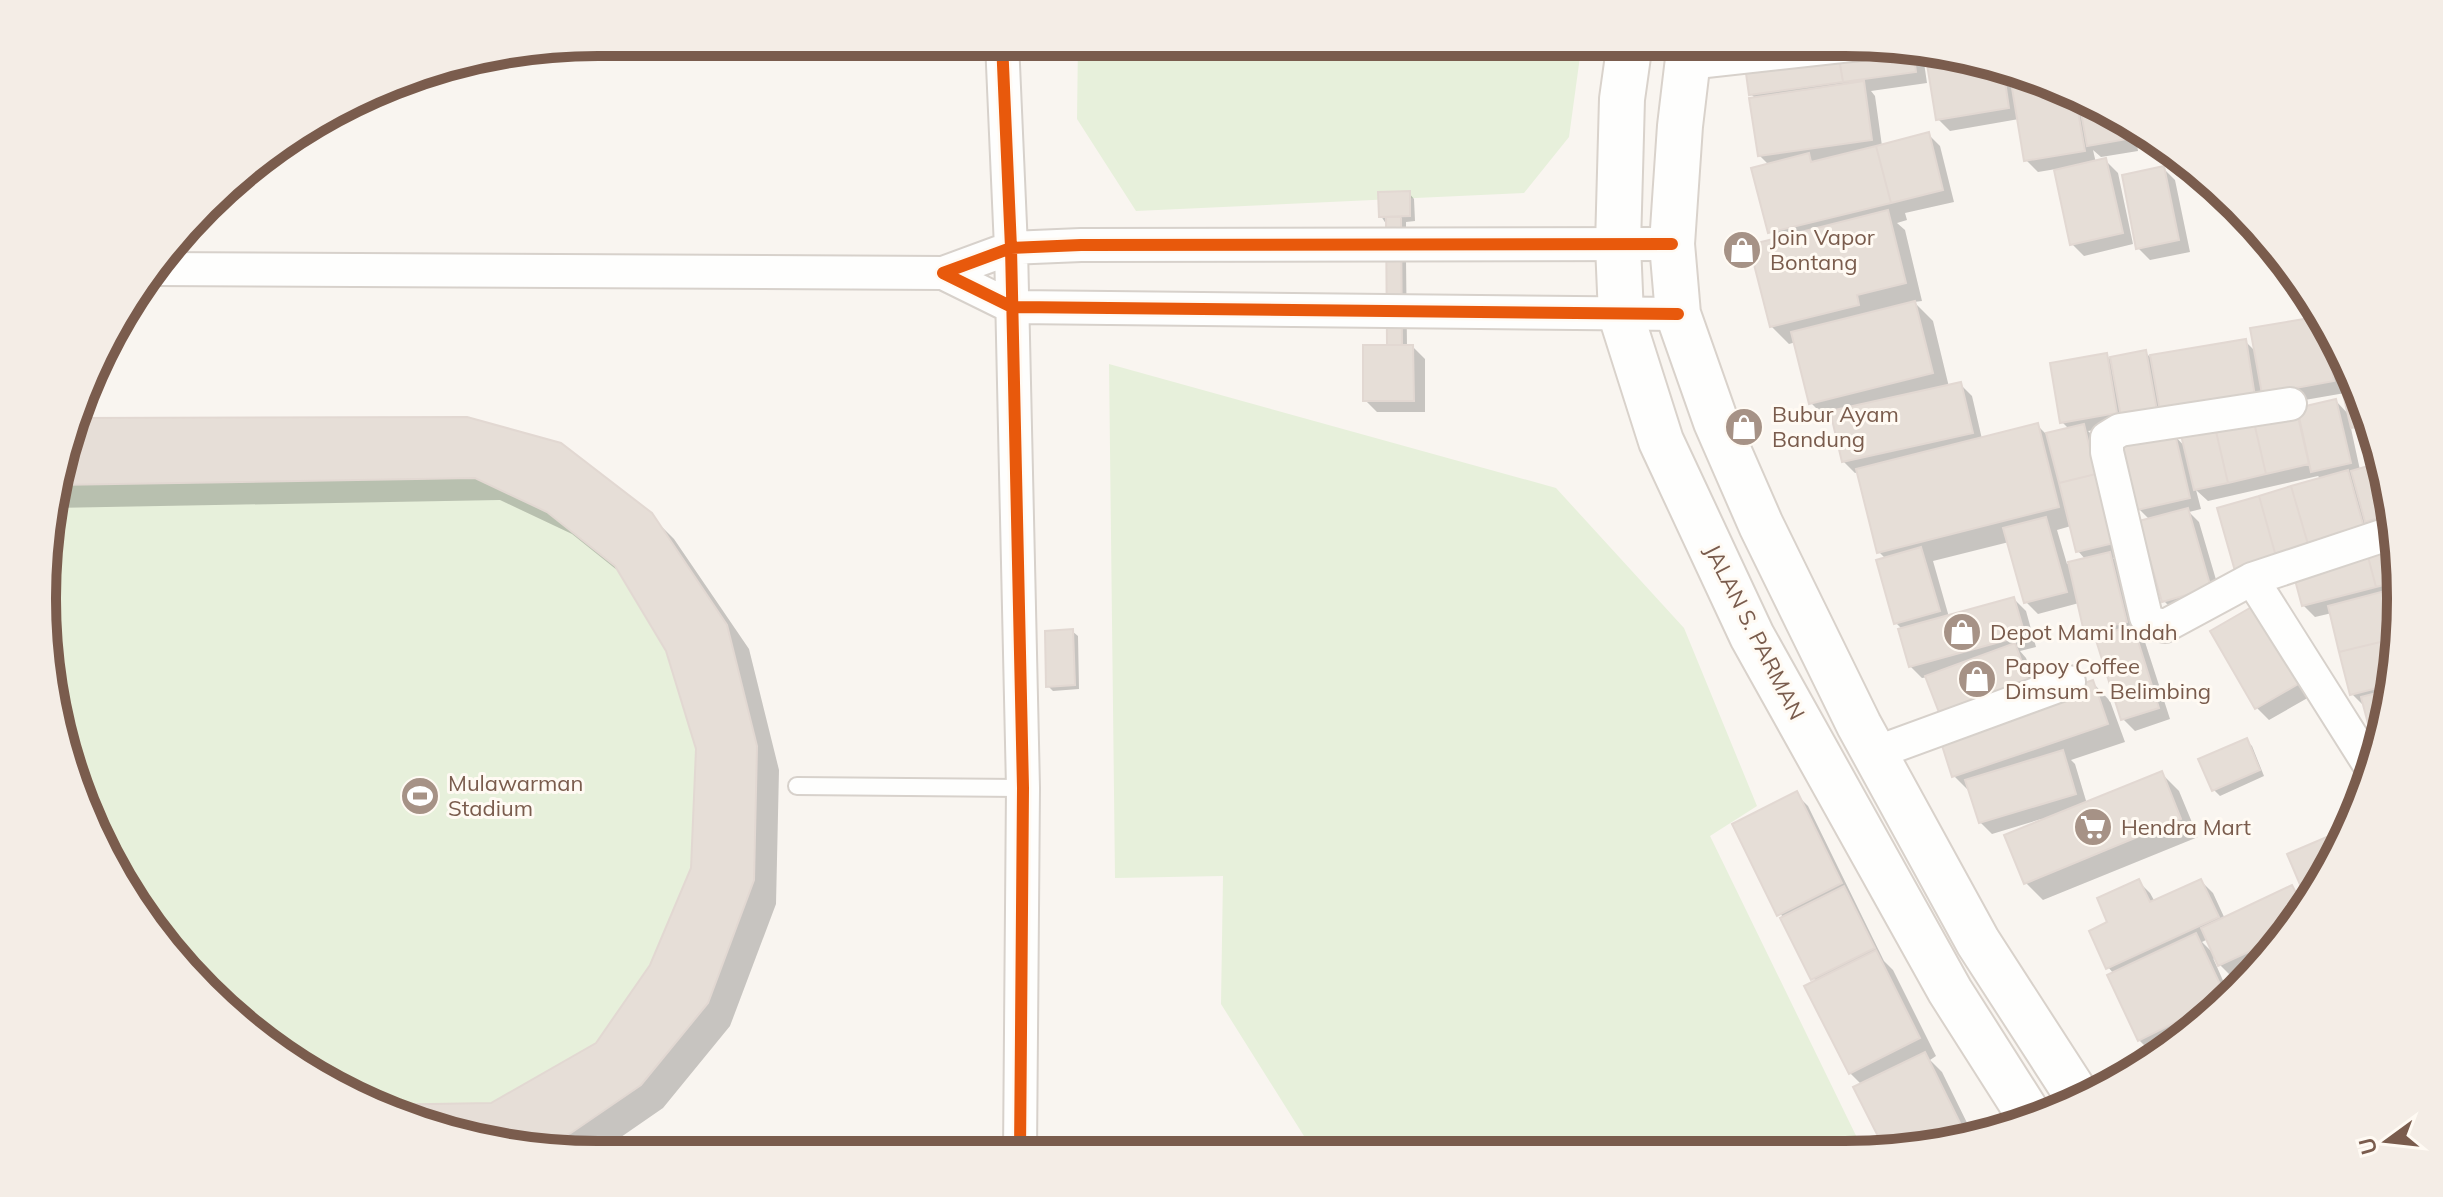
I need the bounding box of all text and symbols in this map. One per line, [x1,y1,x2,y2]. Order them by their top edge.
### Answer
place label: Join Vapor Bontang [1770,223,1875,276]
shop icon: Join Vapor Bontang [1721,229,1763,271]
place label: Bubur Ayam Bandung [1772,400,1899,453]
shop icon: Bubur Ayam Bandung [1723,406,1765,448]
street label: JALAN S. PARMAN [1699,540,1811,724]
shop icon: Depot Mami Indah [1941,611,1983,653]
place label: Depot Mami Indah [1990,618,2178,646]
place label: Papoy Coffee Dimsum - Belimbing [2005,652,2211,705]
shop icon: Papoy Coffee Dimsum - Belimbing [1956,658,1998,700]
place label: Mulawarman Stadium [448,769,583,822]
sports icon: Mulawarman Stadium [399,775,441,817]
supermarket icon: Hendra Mart [2072,806,2114,848]
place label: Hendra Mart [2121,813,2251,841]
north arrow [2347,1101,2427,1181]
text: U [2352,1135,2383,1158]

